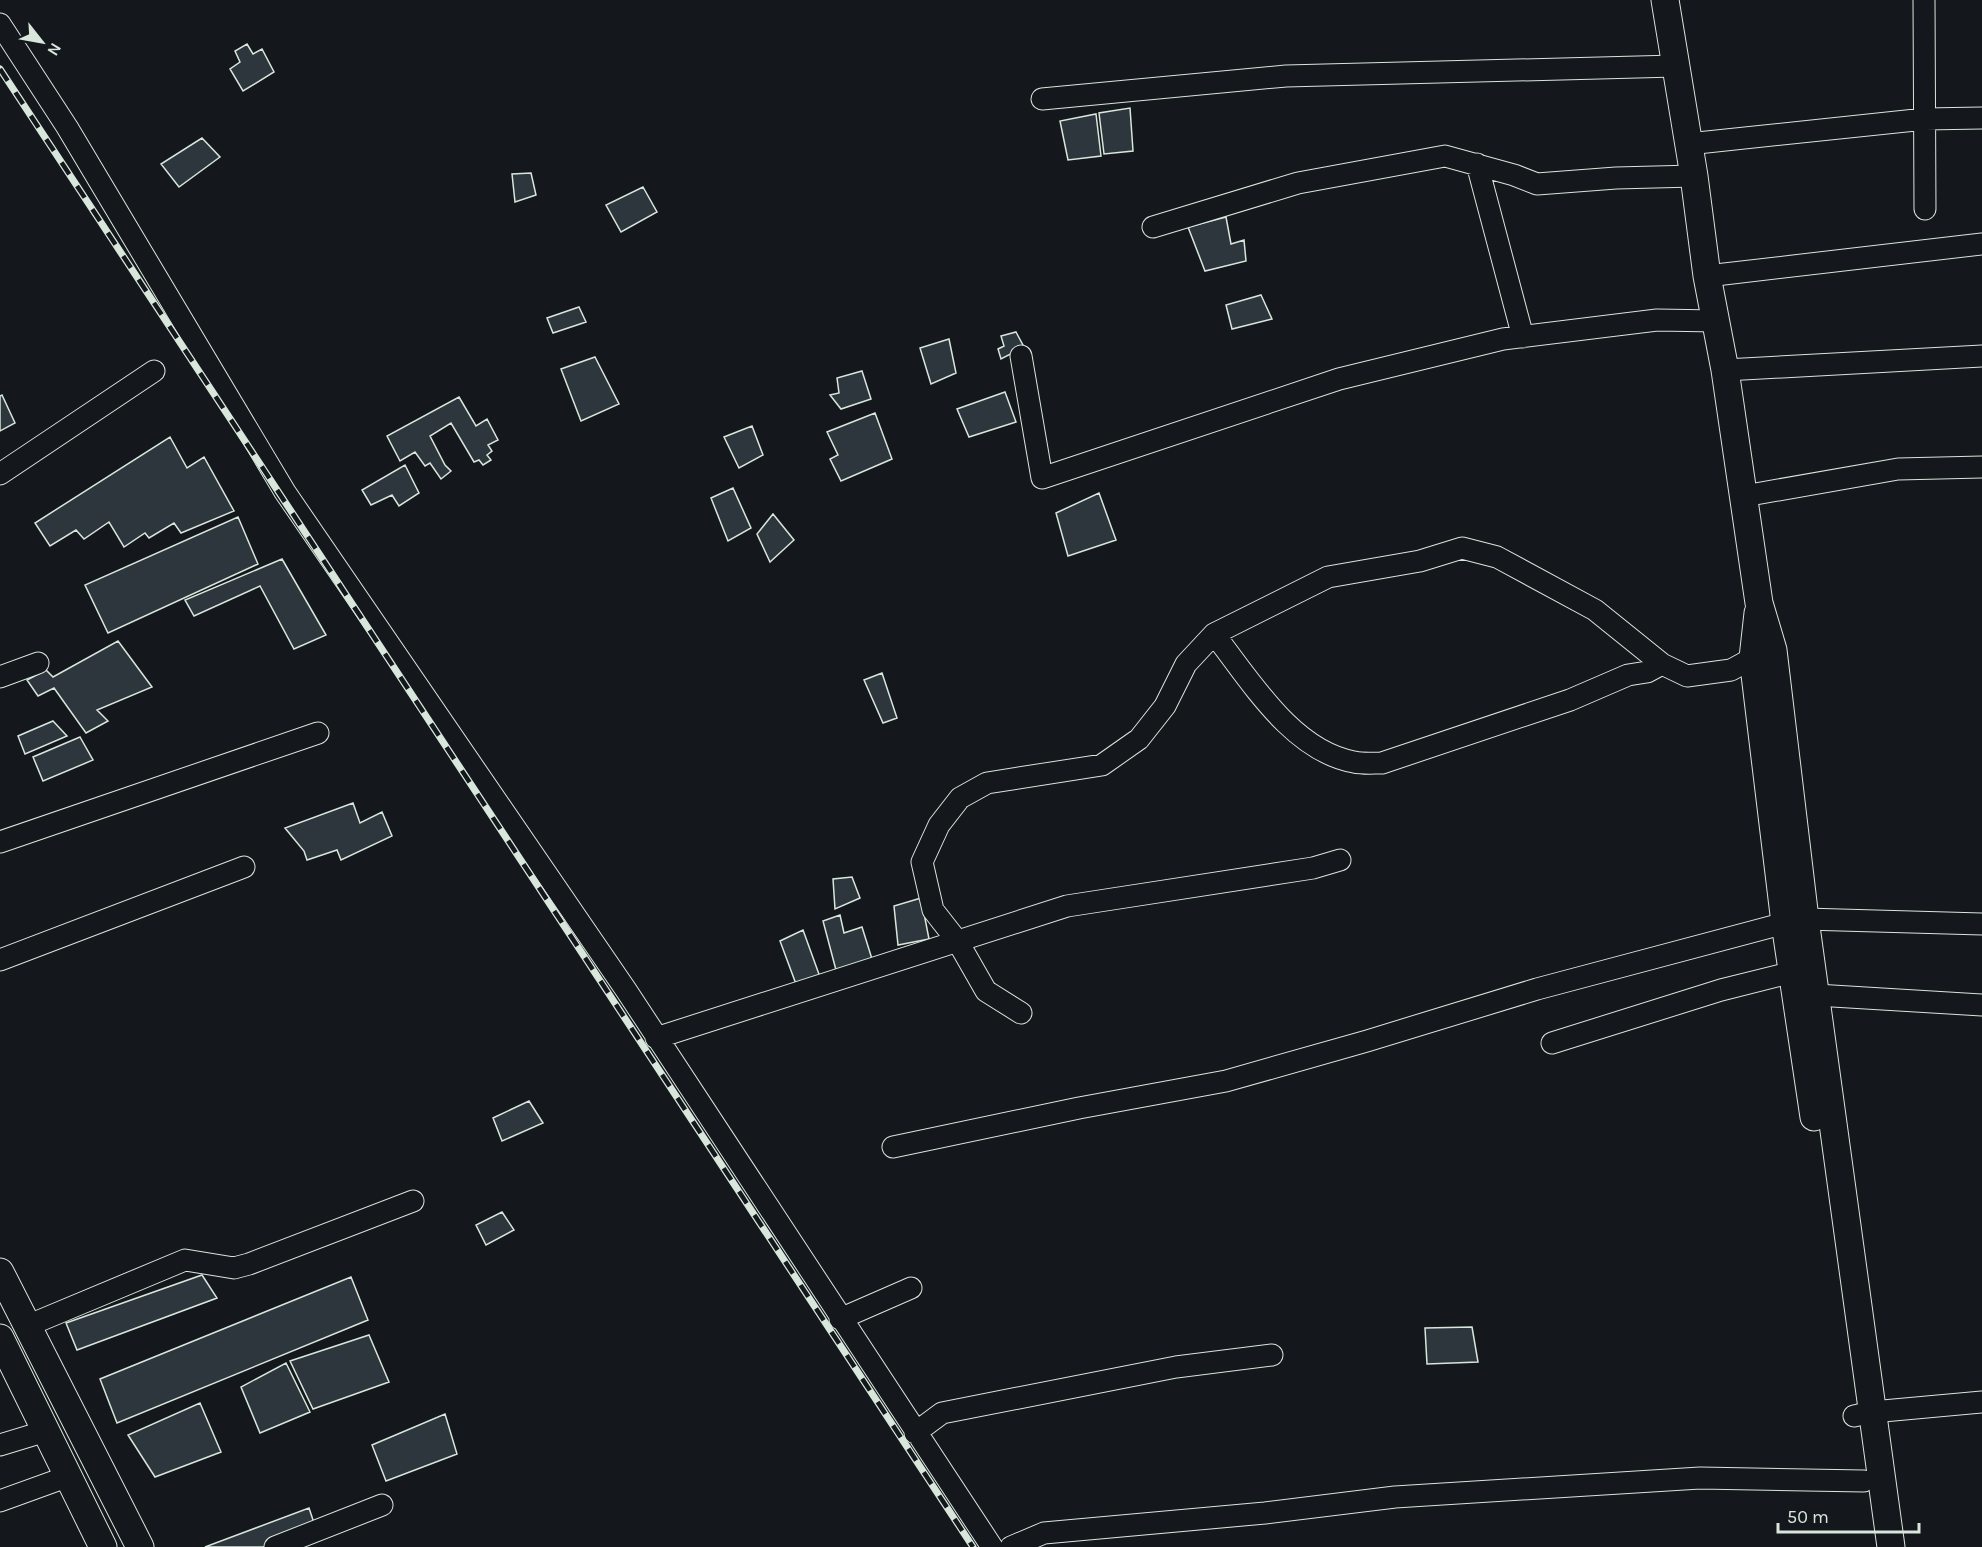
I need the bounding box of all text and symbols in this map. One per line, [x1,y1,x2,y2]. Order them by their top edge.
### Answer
north arrow [12,12,72,72]
text: N [43,40,66,59]
scale bar [1778,1496,1919,1534]
text: 50 m [1787,1506,1829,1528]

